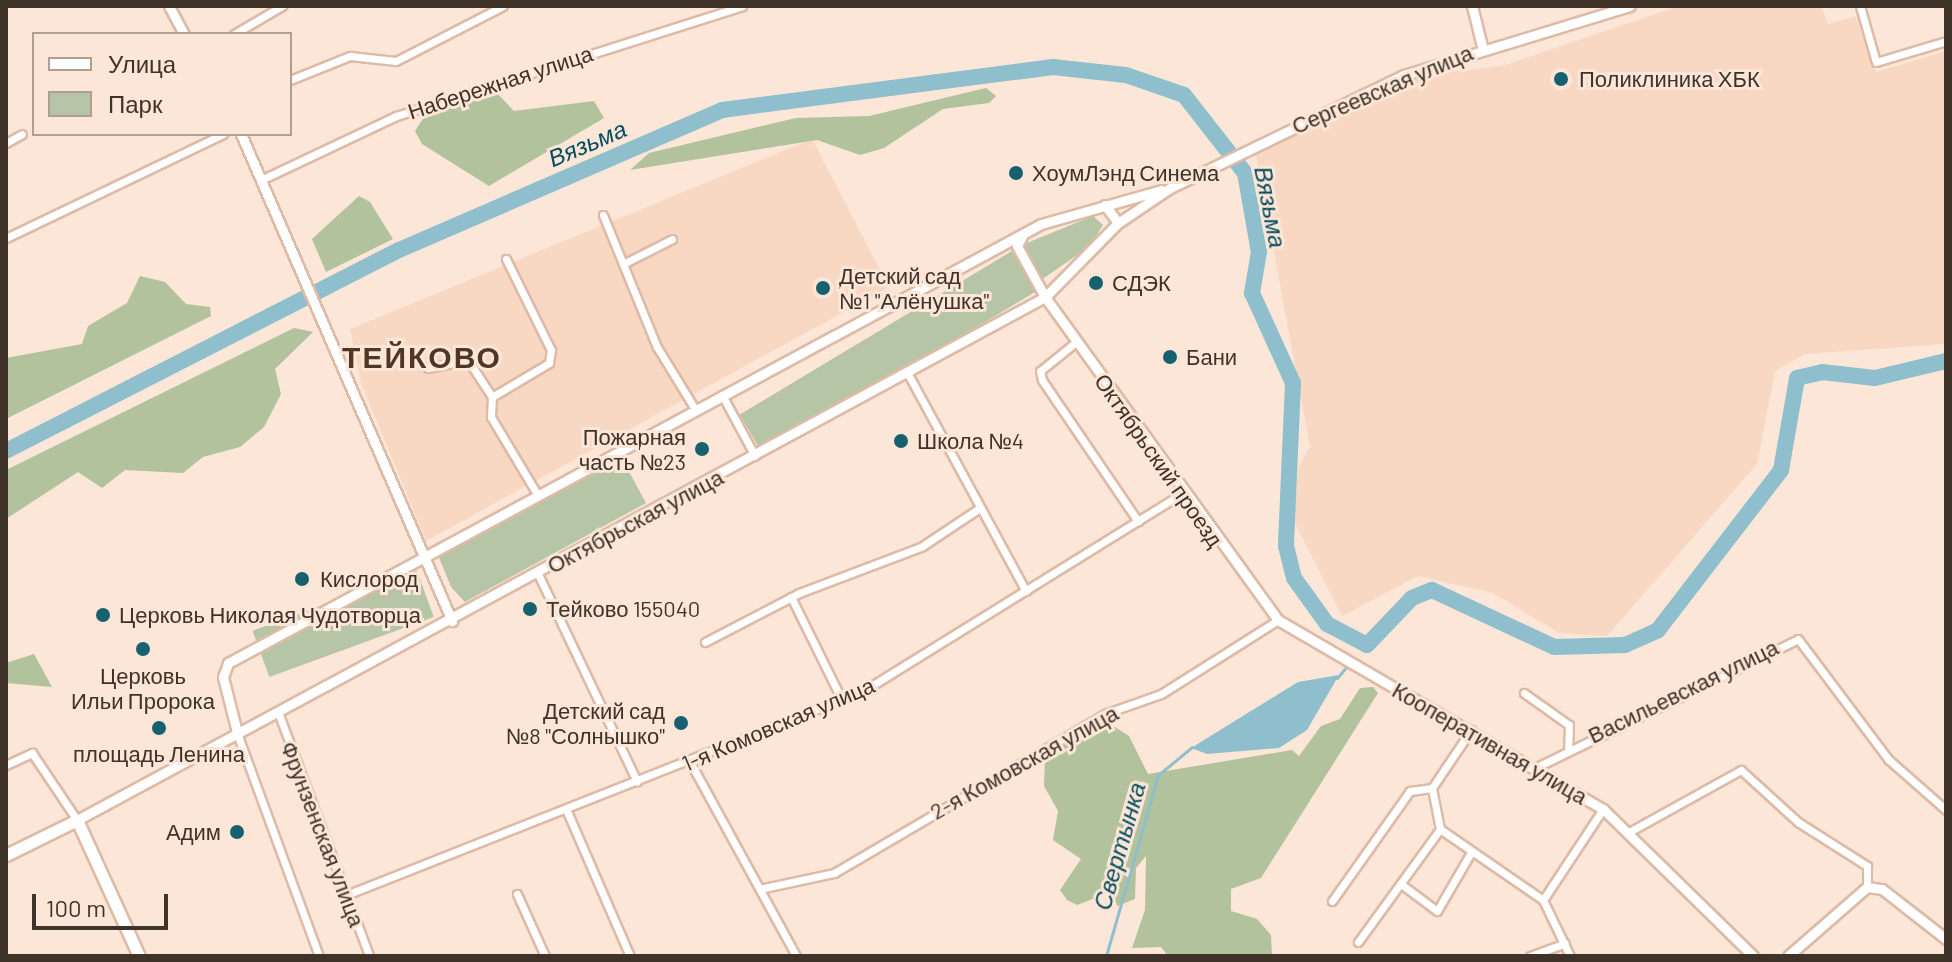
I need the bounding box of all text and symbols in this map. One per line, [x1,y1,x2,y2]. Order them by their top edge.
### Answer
legend [32,32,292,136]
street label: Сергеевская улица [1288,39,1476,139]
street label: Набережная улица [404,40,596,124]
text: Улица [108,49,176,78]
place label: Поликлиника ХБК [1579,66,1760,92]
marker: Поликлиника ХБК [1550,68,1572,90]
text: Парк [108,89,162,118]
water label: Вязьма [543,114,631,172]
place label: ХоумЛэнд Синема [1032,160,1219,186]
marker: ХоумЛэнд Синема [1007,164,1025,182]
water label: Вязьма [1249,164,1293,250]
place label: Детский сад №1 "Алёнушка" [839,262,989,314]
place label: СДЭК [1112,270,1171,296]
marker: СДЭК [1087,274,1105,292]
marker: Детский сад №1 "Алёнушка" [814,279,832,297]
district label: ТЕЙКОВО [342,338,502,374]
place label: Бани [1186,344,1237,370]
marker: Бани [1161,348,1179,366]
street label: Октябрьский проезд [1089,368,1229,552]
place label: Пожарная часть №23 [579,423,686,474]
place label: Школа №4 [917,428,1024,454]
marker: Школа №4 [892,432,910,450]
marker: Пожарная часть №23 [693,440,711,458]
street label: Октябрьская улица [543,463,727,579]
place label: Кислород [320,566,418,592]
marker: Кислород [291,568,313,590]
place label: Тейково 155040 [546,596,700,622]
marker: Тейково 155040 [521,600,539,618]
place label: Церковь Николая Чудотворца [119,602,421,628]
marker: Церковь Николая Чудотворца [94,606,112,624]
street label: Васильевская улица [1584,633,1782,749]
marker: Церковь Ильи Пророка [134,640,152,658]
place label: Церковь Ильи Пророка [71,662,215,714]
street label: 1-я Комовская улица [678,671,878,777]
street label: Кооперативная улица [1388,676,1592,810]
place label: Детский сад №8 "Солнышко" [506,697,665,748]
street label: 2-я Комовская улица [925,699,1123,825]
marker: Детский сад №8 "Солнышко" [672,714,690,732]
marker: площадь Ленина [150,719,168,737]
street label: Фрунзенская улица [276,738,370,930]
place label: площадь Ленина [73,741,245,767]
water label: Свертынка [1087,779,1151,913]
place label: Адим [166,819,221,845]
marker: Адим [228,823,246,841]
scale bar [36,878,172,928]
text: 100 m [46,893,106,922]

